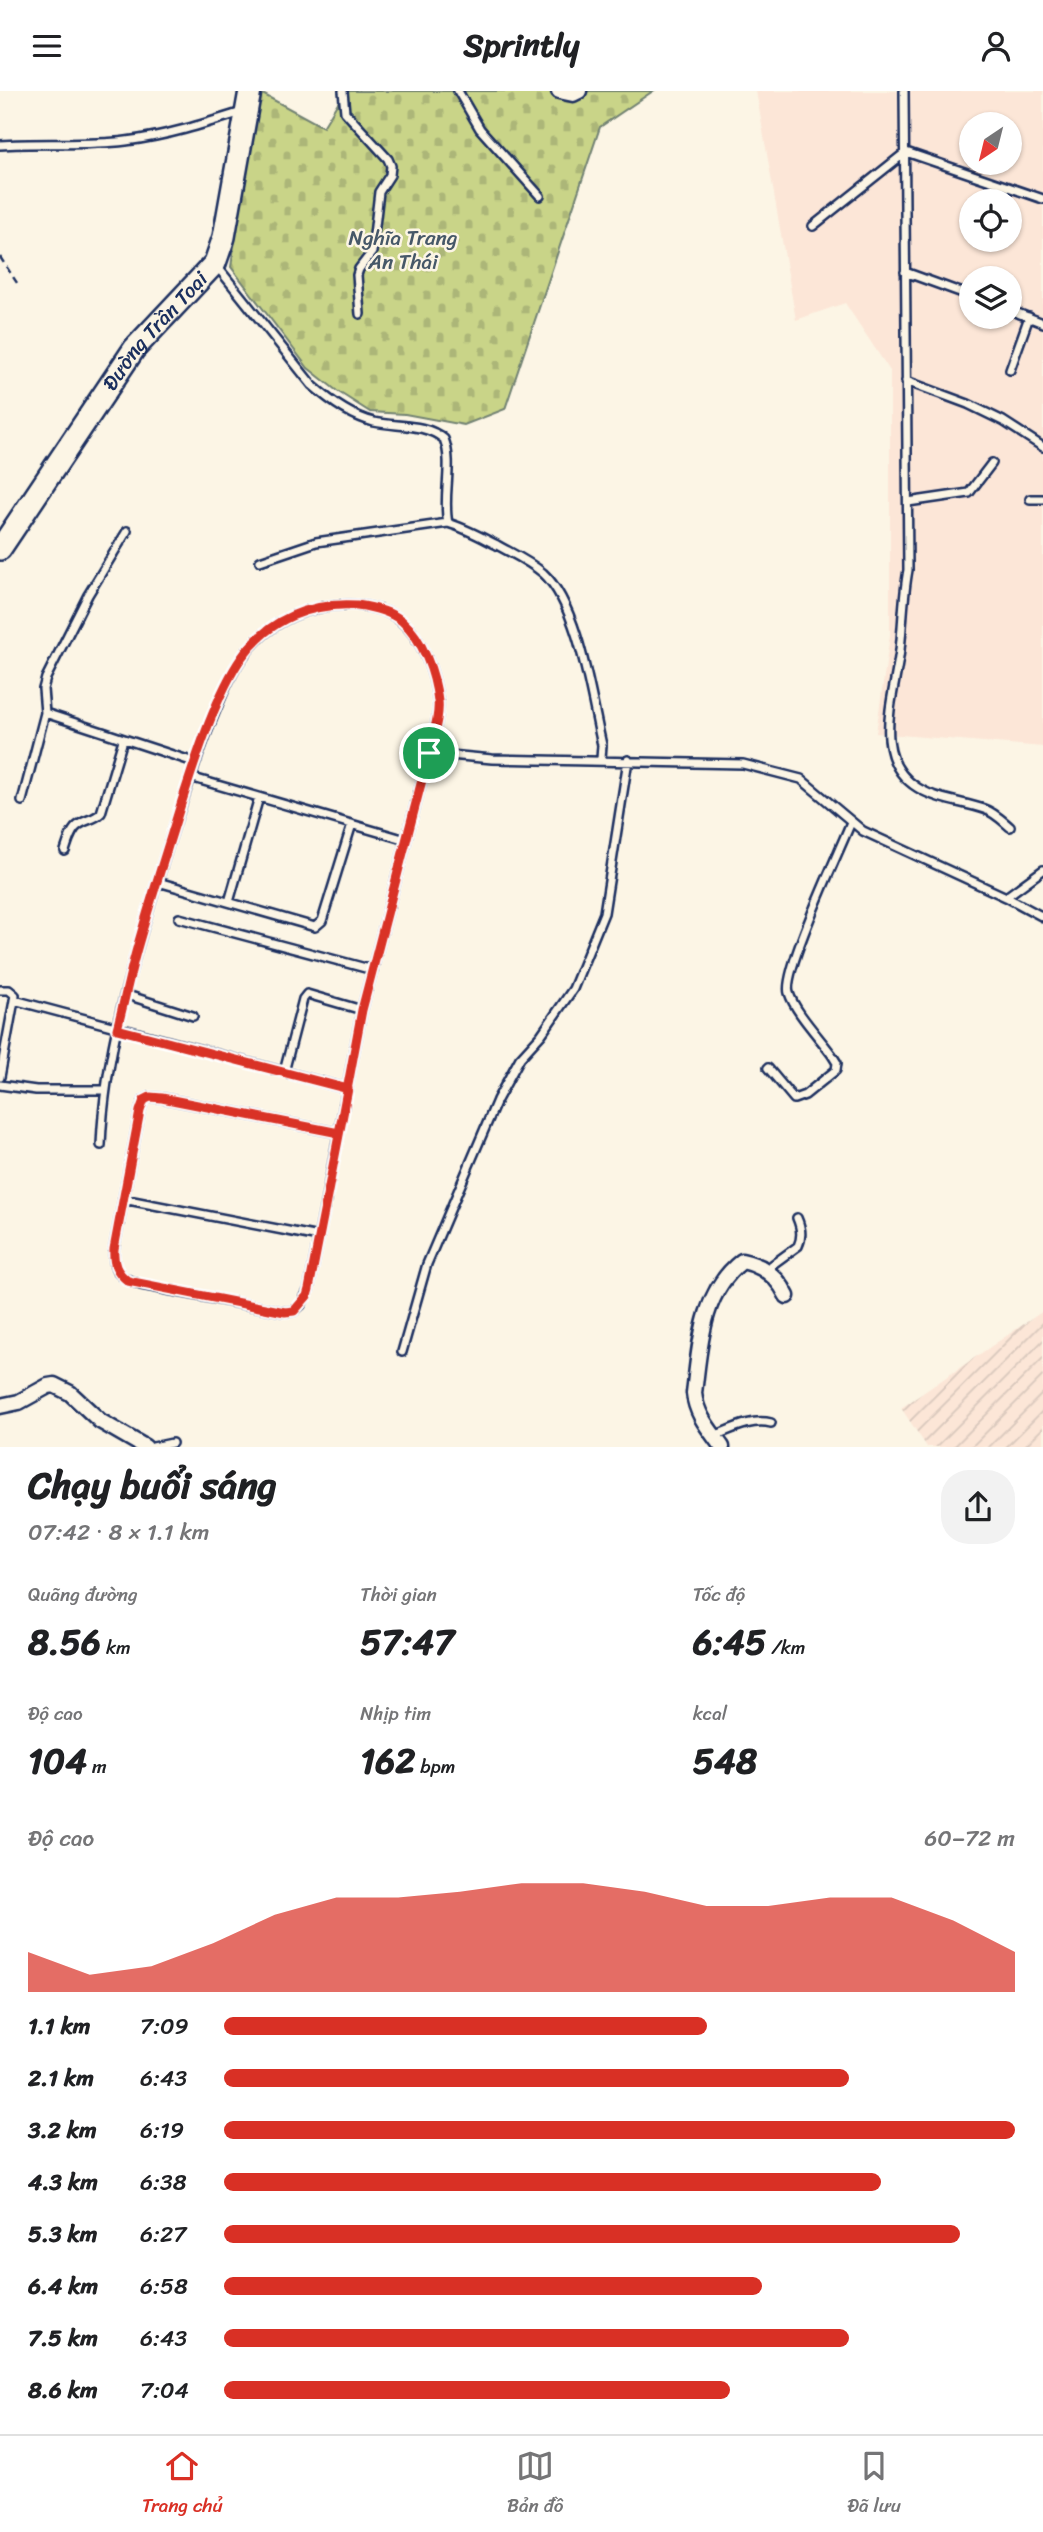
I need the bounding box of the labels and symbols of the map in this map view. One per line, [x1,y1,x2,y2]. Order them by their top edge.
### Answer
north arrow [959,112,1022,175]
park label: Nghĩa Trang An Thái [349,219,458,281]
street label: Đường Trần Toại [92,261,218,399]
pin [399,723,459,783]

